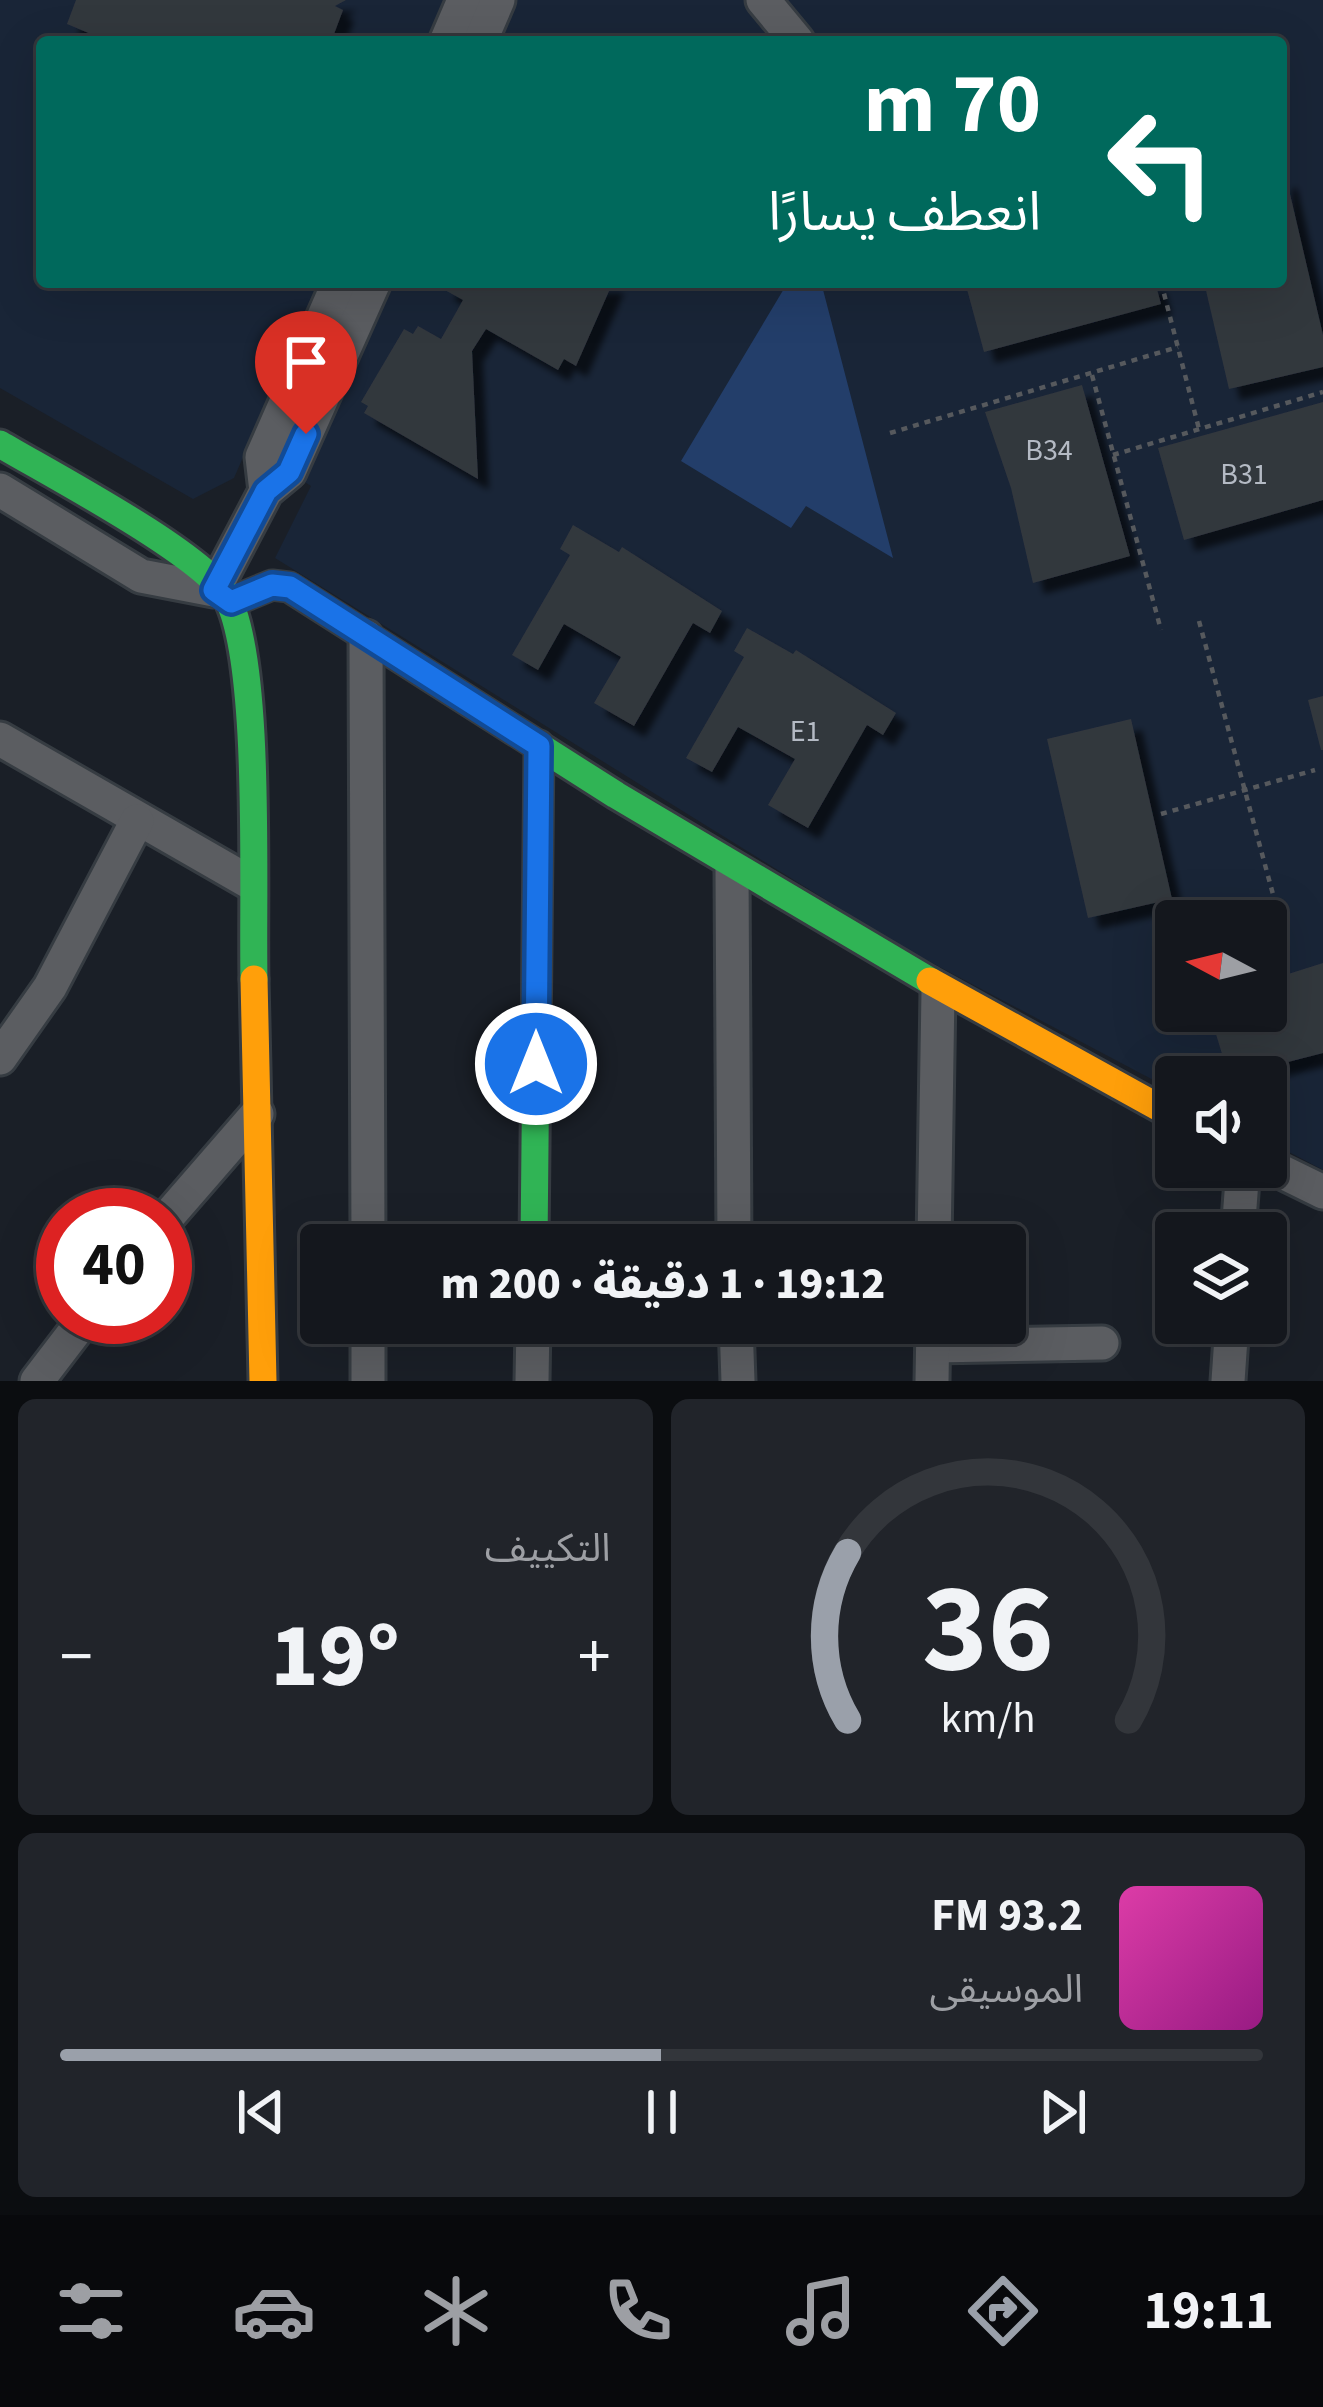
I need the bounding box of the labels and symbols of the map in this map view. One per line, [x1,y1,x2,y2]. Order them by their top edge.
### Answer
pin [255,311,357,434]
house number: B34 [1025,429,1073,472]
house number: B31 [1220,453,1268,496]
house number: E1 [790,710,820,753]
north arrow [1155,900,1287,1032]
position arrow [473,1001,599,1127]
speed limit sign: 40 [36,1188,192,1344]

